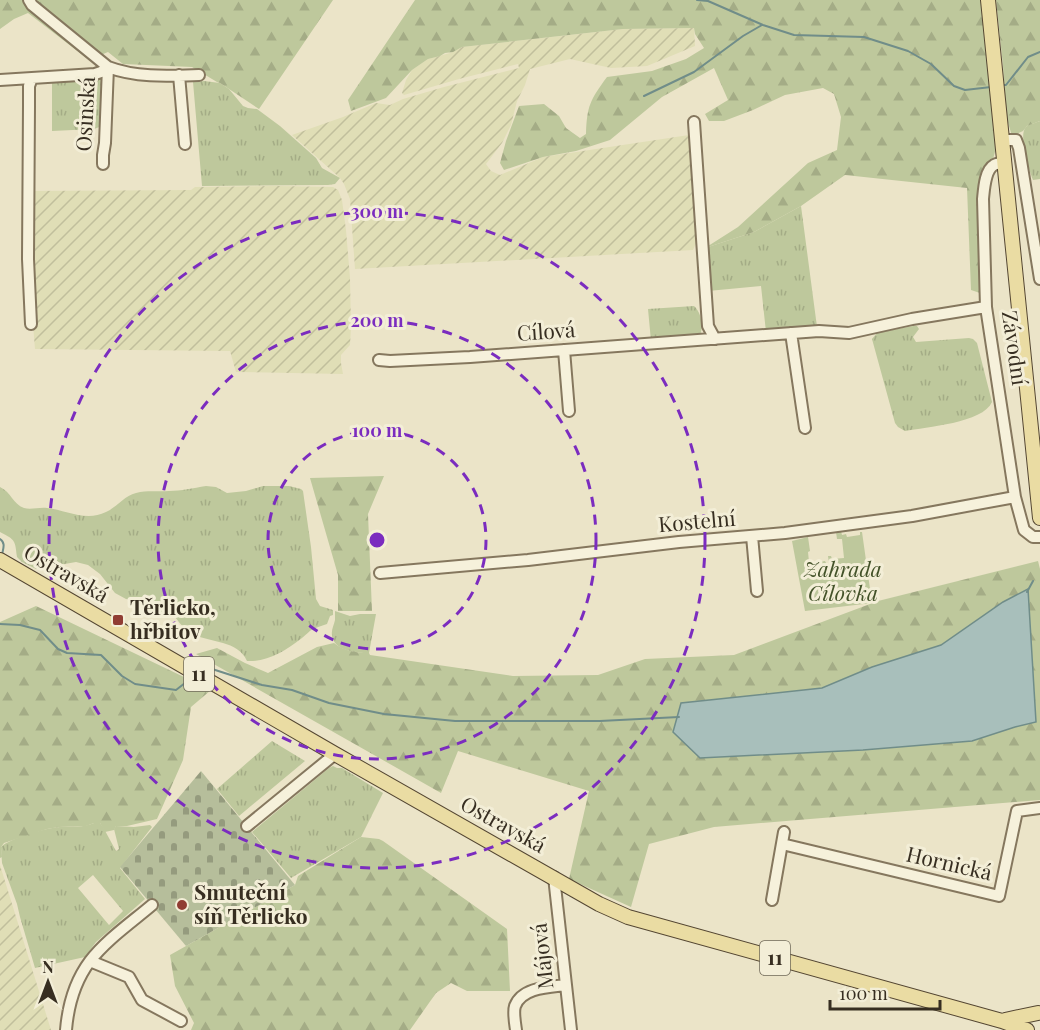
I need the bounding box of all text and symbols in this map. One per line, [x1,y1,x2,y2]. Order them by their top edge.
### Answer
street label: Osinská [68,75,100,152]
text: 300 m [351,199,404,223]
text: 200 m [350,308,404,332]
street label: Závodní [997,308,1035,387]
street label: Cílová [516,314,576,346]
text: 100 m [352,418,403,442]
street label: Kostelní [657,503,737,537]
centre of rings [367,530,387,550]
street label: Ostravská [20,537,115,608]
park label: Zahrada Cílovka [803,554,882,606]
place label: Těrlicko, hřbitov [130,592,216,644]
marker: Těrlicko, hřbitov [111,613,125,627]
road number: 11 [184,657,214,691]
street label: Ostravská [456,788,552,858]
street label: Hornická [904,839,996,886]
place label: Smuteční síň Těrlicko [194,877,308,929]
marker: Smuteční síň Těrlicko [175,898,189,912]
street label: Májová [524,921,558,991]
road number: 11 [760,941,790,975]
north arrow [18,952,78,1012]
text: N [42,956,54,977]
scale bar [830,973,940,1011]
text: 100 m [839,981,888,1005]

